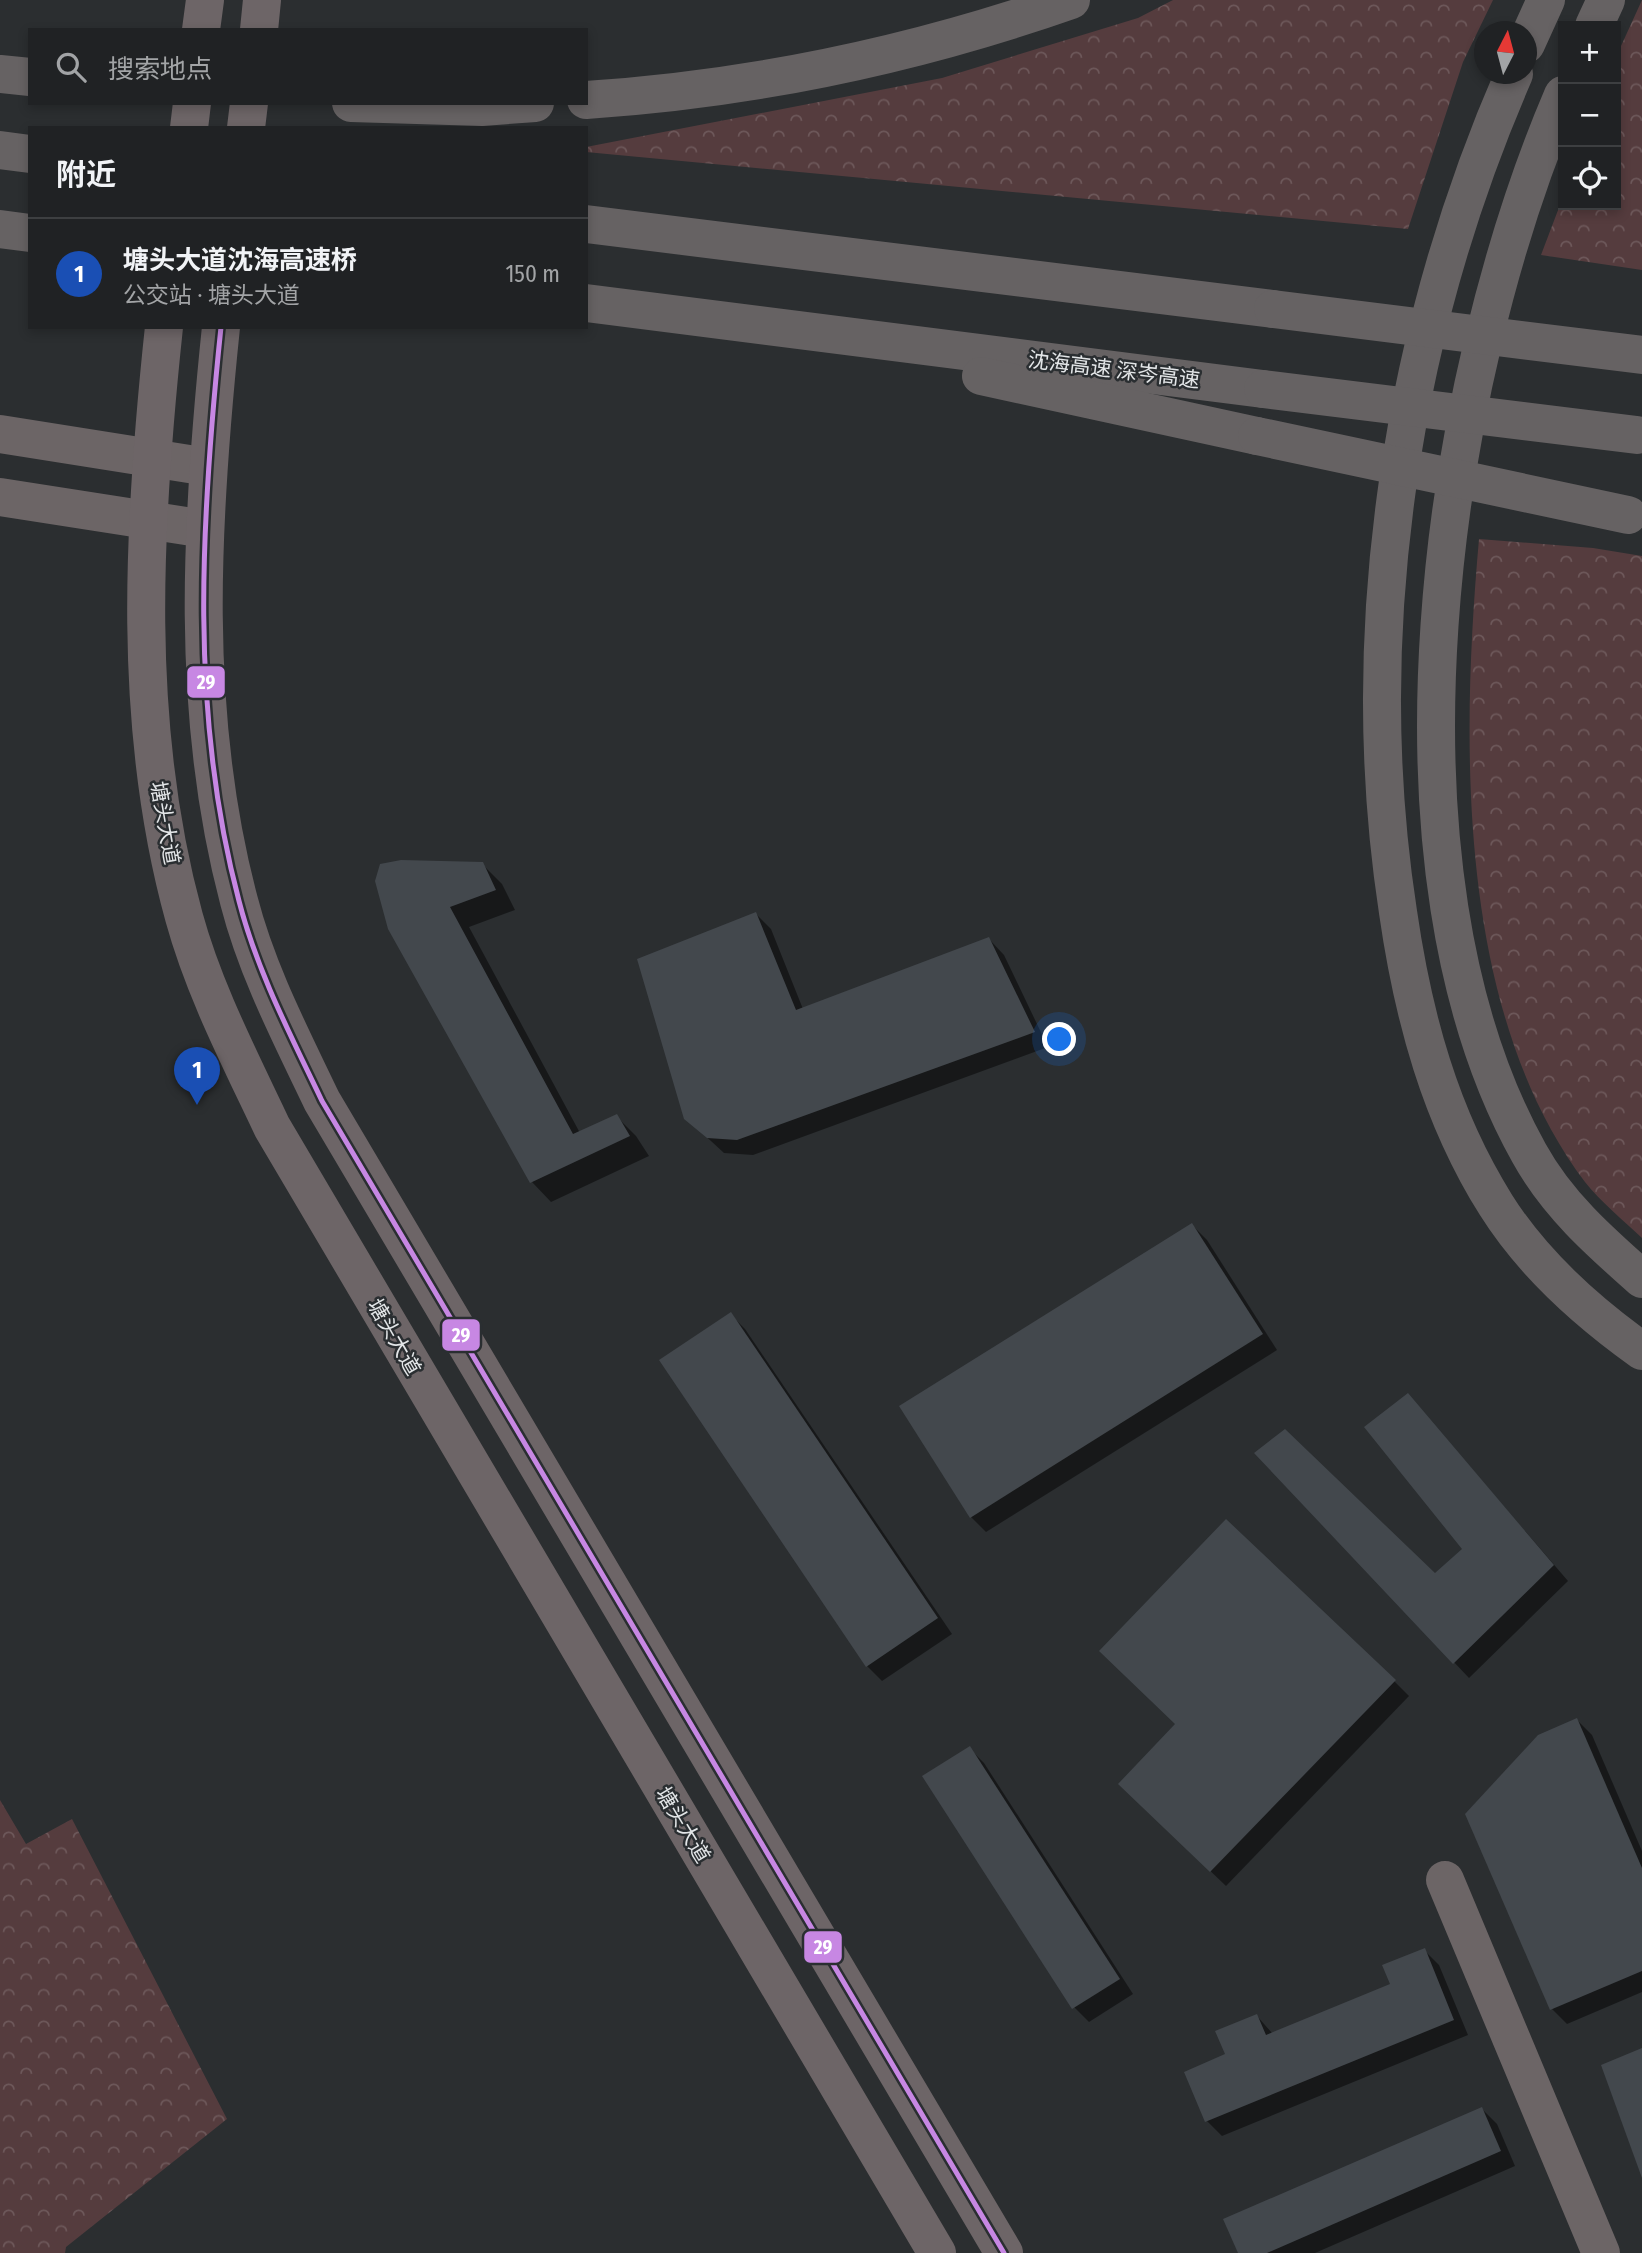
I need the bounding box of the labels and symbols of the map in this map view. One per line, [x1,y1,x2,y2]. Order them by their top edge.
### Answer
north arrow [1474,21,1537,84]
street label: 沈海高速 深岑高速 [1027,347,1201,393]
line badge: 29 [186,665,226,699]
text: 29 [196,671,215,694]
street label: 塘头大道 [145,779,185,867]
your location [1042,1022,1076,1056]
pin: 1 [174,1047,220,1105]
street label: 塘头大道 [362,1294,426,1380]
line badge: 29 [441,1318,481,1352]
text: 29 [451,1324,470,1347]
street label: 塘头大道 [650,1782,716,1868]
line badge: 29 [803,1930,843,1964]
text: 29 [813,1936,832,1959]

